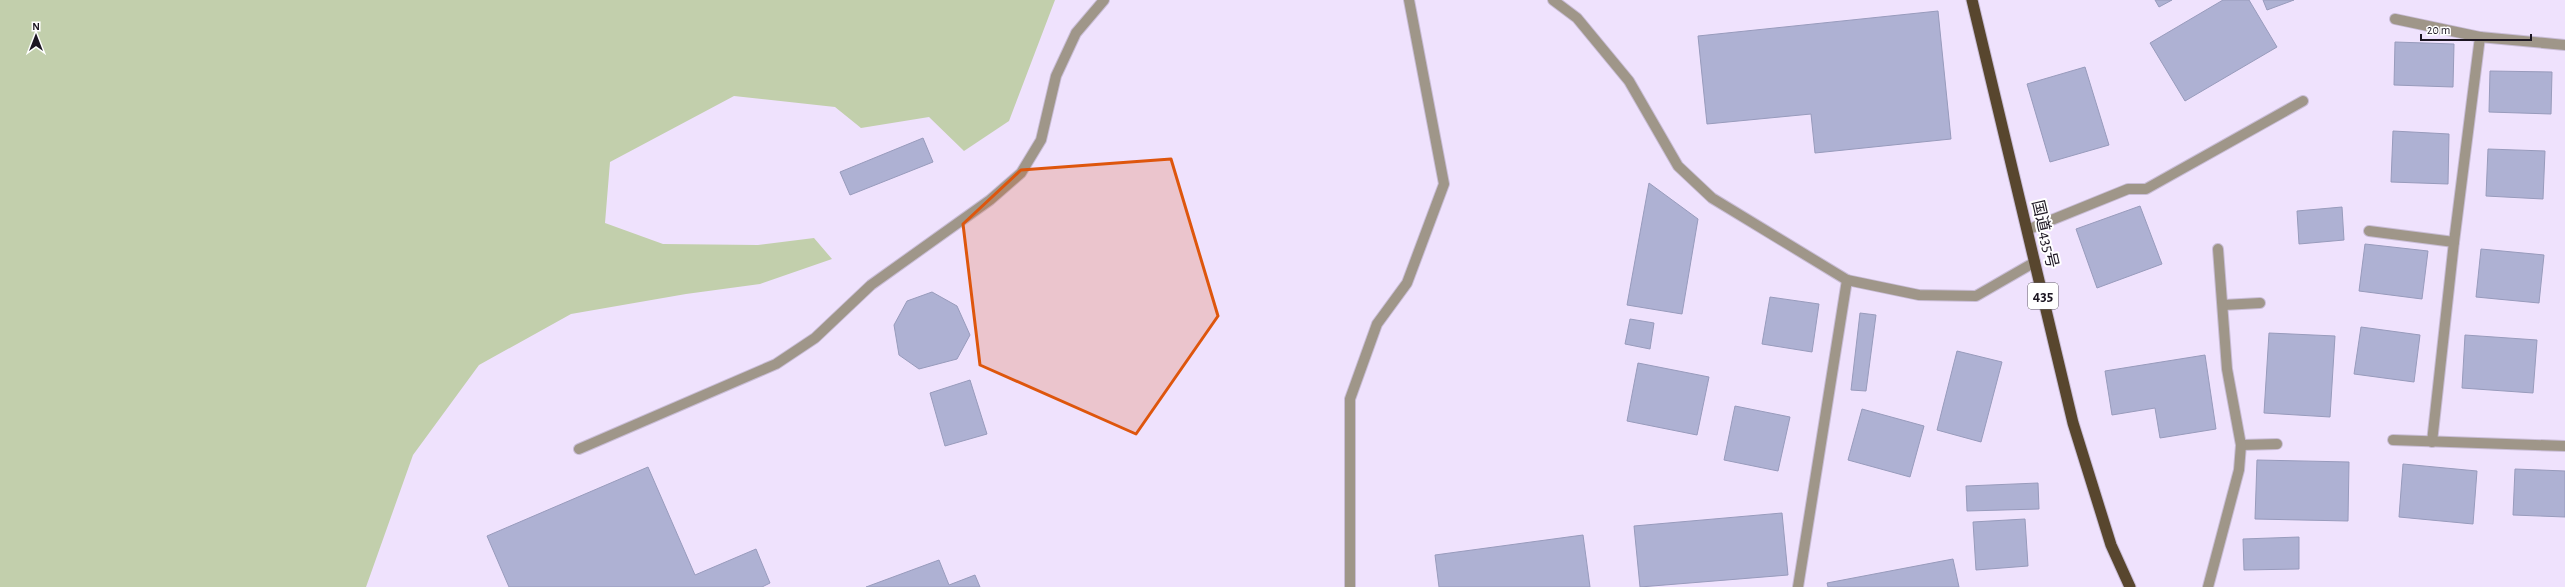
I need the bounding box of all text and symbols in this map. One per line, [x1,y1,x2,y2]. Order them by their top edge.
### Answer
north arrow [16,16,56,56]
scale bar [2421,16,2531,42]
text: N [32,21,40,32]
text: 20 m [2427,24,2450,36]
street label: 国道435号 [2029,198,2062,269]
road number: 435 [2028,283,2058,309]

